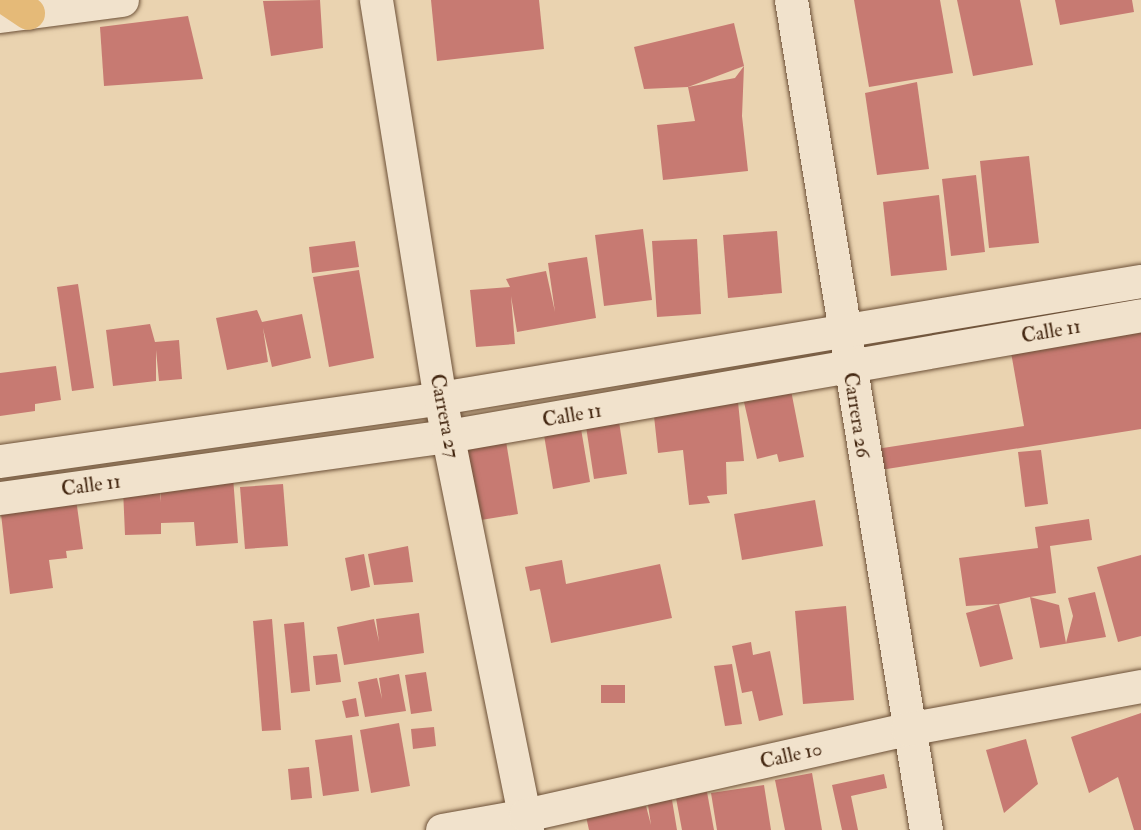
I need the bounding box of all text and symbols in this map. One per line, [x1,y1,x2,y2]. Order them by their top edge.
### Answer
street label: Calle 11 [1019,314,1083,348]
street label: Carrera 26 [838,371,876,459]
street label: Carrera 27 [425,372,465,460]
street label: Calle 11 [540,398,604,432]
street label: Calle 11 [60,469,122,501]
street label: Calle 10 [758,736,824,774]

